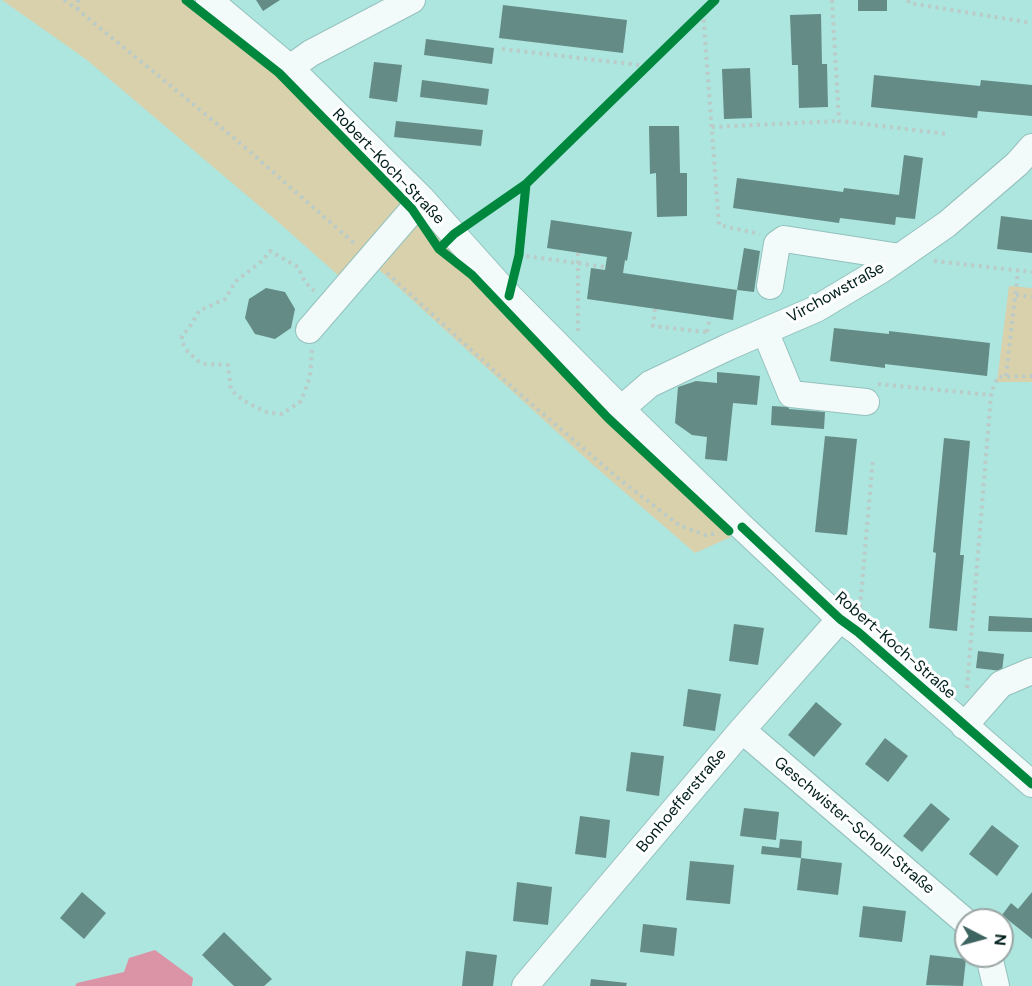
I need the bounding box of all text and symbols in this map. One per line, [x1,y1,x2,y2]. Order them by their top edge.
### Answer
street label: Robert-Koch-Straße [328,105,448,229]
street label: Virchowstraße [784,258,888,328]
street label: Robert-Koch-Straße [831,588,959,704]
street label: Bonhoefferstraße [633,745,731,857]
street label: Geschwister-Scholl-Straße [770,753,938,899]
north arrow [954,908,1014,968]
text: N [989,933,1011,947]

